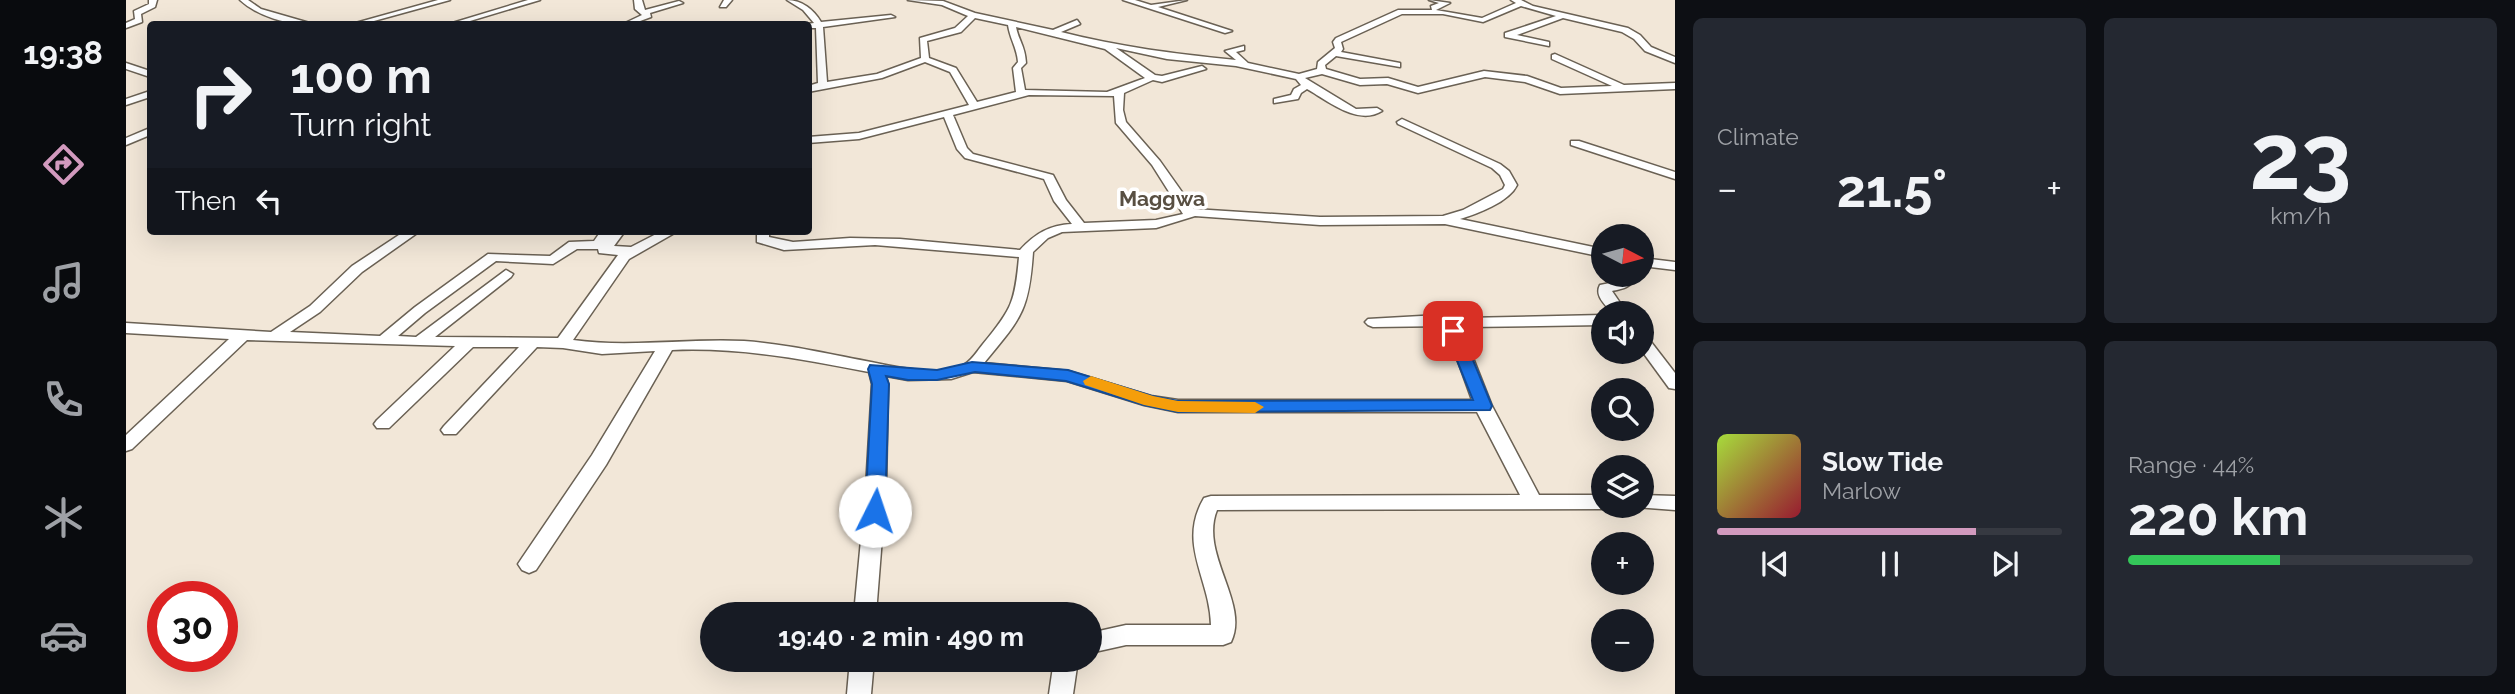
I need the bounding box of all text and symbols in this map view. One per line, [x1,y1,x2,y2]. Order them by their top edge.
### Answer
text: 19:38 [23,34,103,71]
text: 100 m [290,47,432,104]
icon: right [175,49,266,140]
text: 23 [2249,103,2352,210]
text: Turn right [290,106,431,143]
text: Climate [1717,123,1799,150]
icon: directions [39,140,88,189]
text: 21.5° [1837,158,1947,219]
text: − [1717,166,1737,211]
text: + [2046,166,2062,211]
icon: left [250,182,288,220]
text: Then [175,186,236,216]
district label: Maggwa [1119,186,1205,211]
text: km/h [2270,202,2331,229]
north arrow [1591,224,1654,287]
map controls [1591,224,1654,672]
icon: music [39,258,88,307]
pin [1423,301,1483,361]
button: sound [1591,301,1654,364]
icon: arrive [1434,312,1472,350]
icon: phone [39,375,88,424]
button: search [1591,378,1654,441]
text: Slow Tide [1822,447,1943,477]
text: Range · 44% [2128,451,2254,478]
button: layers [1591,455,1654,518]
position arrow [838,474,912,548]
text: Marlow [1822,477,1901,504]
text: 220 km [2128,486,2309,547]
icon: climate [39,493,88,542]
button: + [1591,532,1654,595]
icon: previous [1756,545,1794,583]
icon: pause [1871,545,1909,583]
icon: next [1986,545,2024,583]
speed limit sign: 30 [147,581,238,672]
button: − [1591,609,1654,672]
icon: car [39,611,88,660]
text: 19:40 · 2 min · 490 m [778,622,1024,652]

